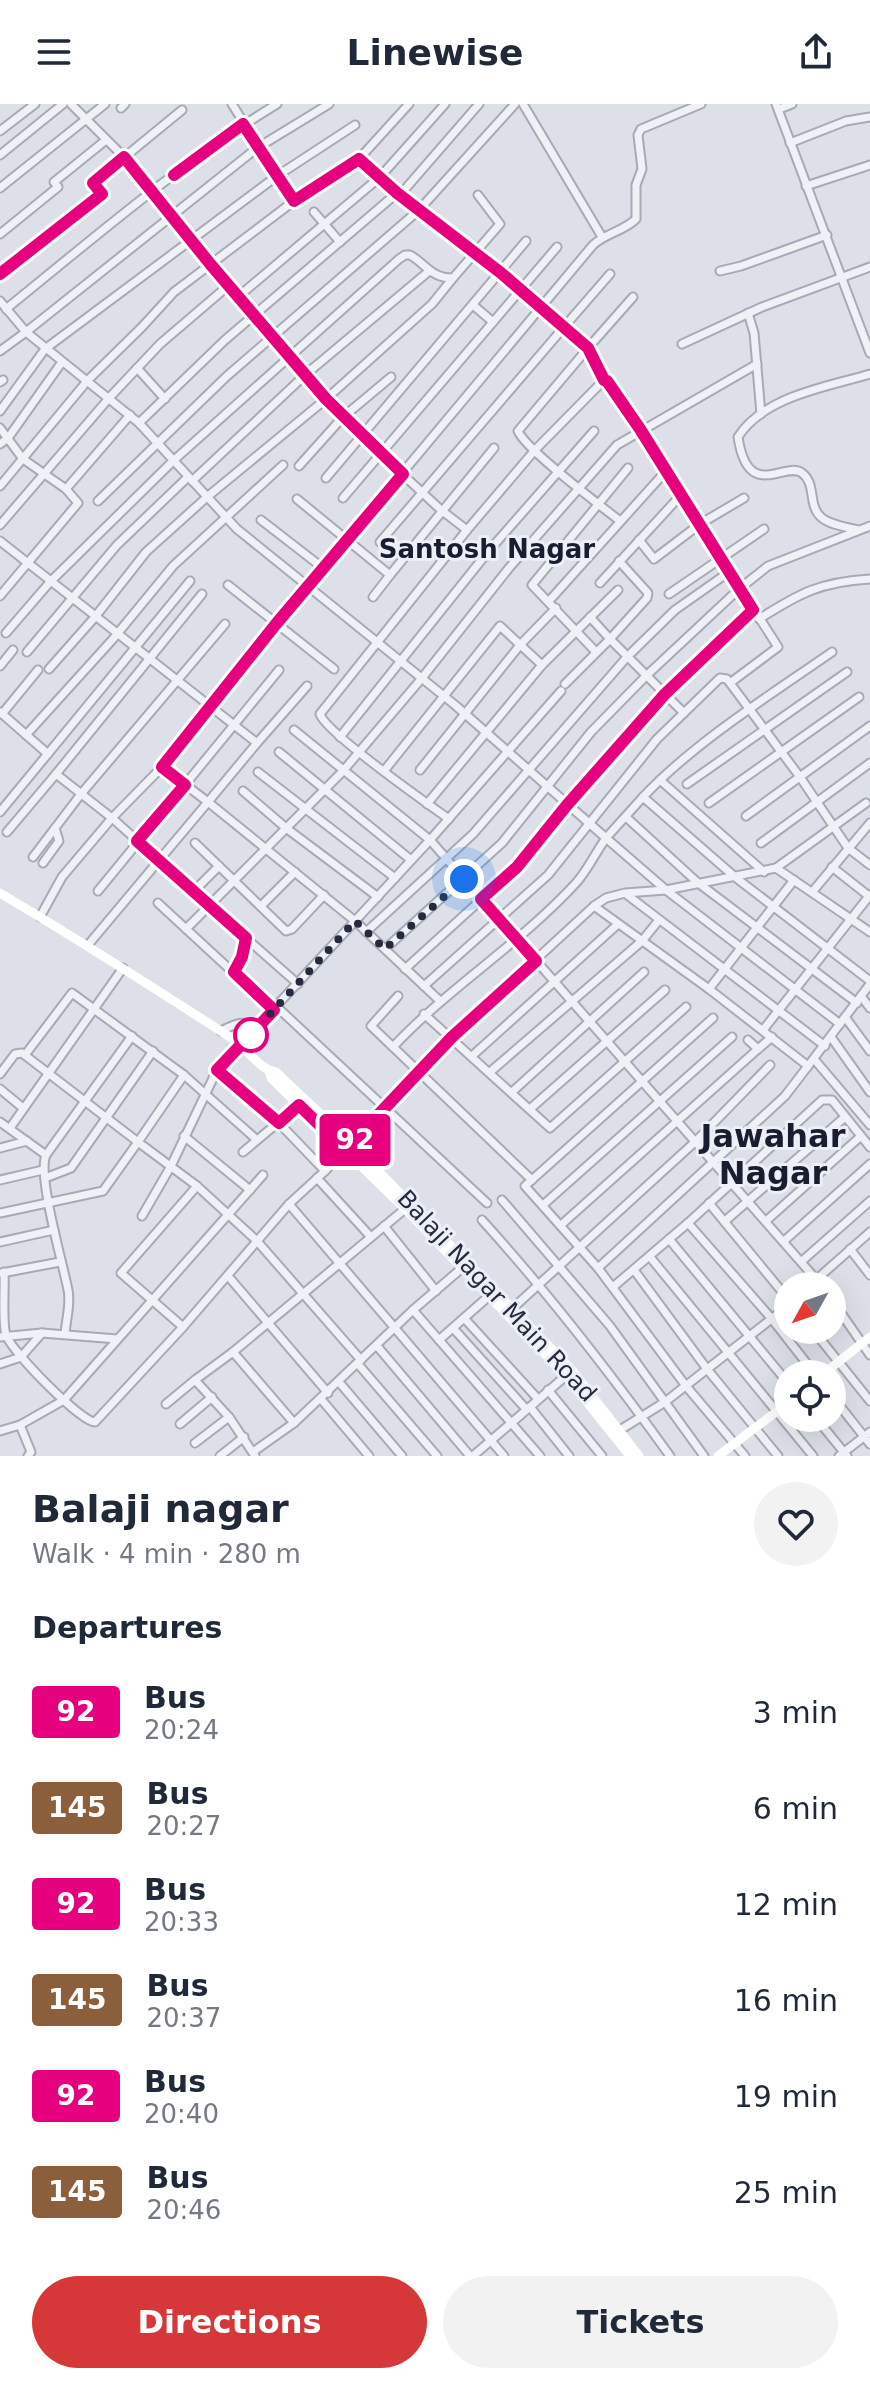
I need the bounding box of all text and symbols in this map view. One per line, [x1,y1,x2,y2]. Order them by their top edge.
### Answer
icon: menu [32,30,76,74]
icon: share [794,30,838,74]
text: Linewise [347,32,523,73]
district label: Santosh Nagar [379,534,595,564]
your location [444,859,484,899]
unlabelled marker [234,1018,268,1052]
line badge: 92 [319,1114,391,1166]
district label: Jawahar Nagar [699,1117,846,1192]
text: 92 [336,1123,374,1156]
street label: Balaji Nagar Main Road [392,1185,602,1407]
north arrow [774,1272,846,1344]
map controls [774,1272,846,1432]
button: locate [774,1360,846,1432]
button: heart [754,1482,838,1566]
text: Balaji nagar [32,1487,289,1531]
text: Walk · 4 min · 280 m [32,1539,301,1569]
text: Departures [32,1610,222,1645]
text: Bus [144,1680,206,1715]
text: 92 [57,1695,95,1728]
text: 3 min [753,1695,838,1730]
text: 20:24 [144,1715,219,1745]
text: Bus [146,1776,209,1811]
text: 145 [48,1791,106,1824]
text: 6 min [753,1791,838,1826]
text: 20:27 [146,1811,221,1841]
text: Bus [144,1872,206,1907]
text: 92 [57,1887,95,1920]
text: 12 min [734,1887,838,1922]
text: 20:33 [144,1907,219,1937]
text: Bus [146,1968,209,2003]
text: 145 [48,1983,106,2016]
text: 16 min [734,1983,838,2018]
text: 20:37 [146,2003,221,2033]
text: Bus [144,2064,206,2099]
text: 92 [57,2079,95,2112]
text: 19 min [734,2079,838,2114]
text: 20:40 [144,2099,219,2129]
text: Bus [146,2160,209,2195]
text: 145 [48,2175,106,2208]
text: 25 min [734,2175,838,2210]
text: 20:46 [146,2195,221,2225]
button: Directions [32,2276,427,2368]
button: Tickets [443,2276,838,2368]

